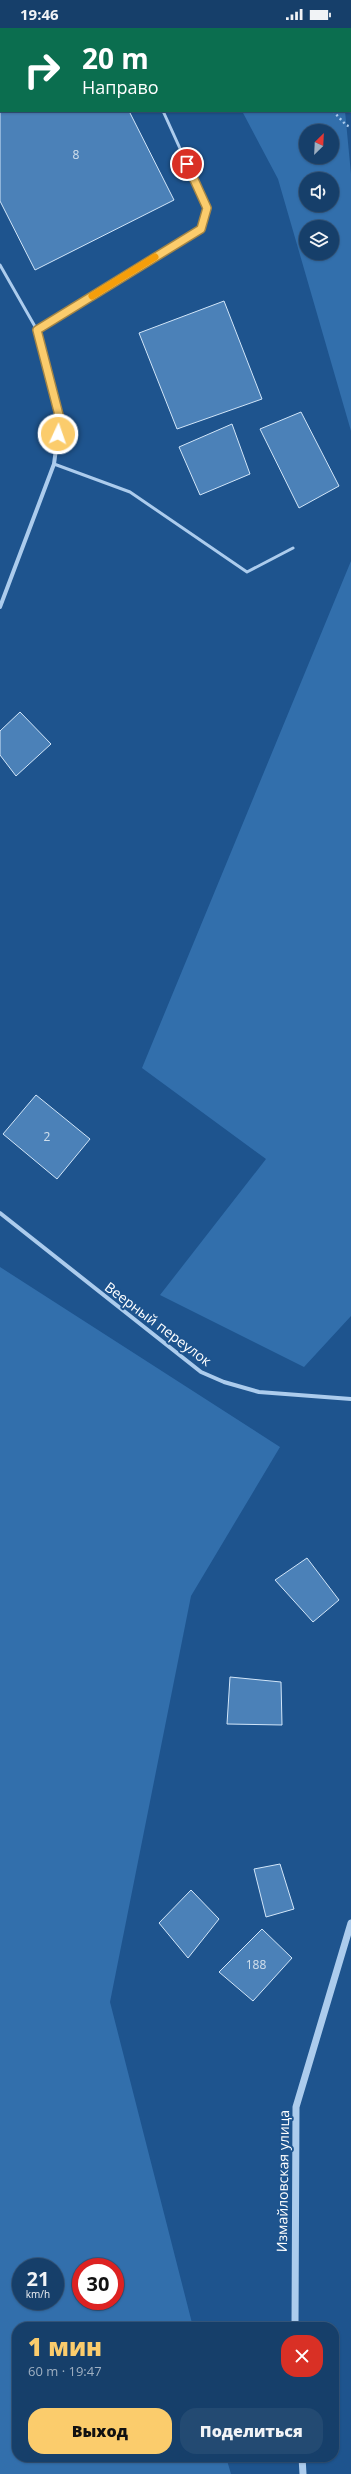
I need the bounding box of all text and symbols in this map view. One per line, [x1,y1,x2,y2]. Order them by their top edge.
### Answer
text: 19:46 [20,4,59,24]
text: 20 m [82,39,149,77]
icon: right [16,44,68,96]
text: Направо [82,75,159,99]
north arrow [299,124,339,164]
map controls [299,124,339,260]
house number: 8 [73,146,80,163]
pin [170,147,204,181]
icon: arrive [176,153,198,175]
button: sound [299,172,339,212]
button: layers [299,220,339,260]
position arrow [37,413,79,455]
house number: 2 [44,1128,51,1145]
street label: Веерный переулок [101,1277,216,1371]
house number: 188 [246,1956,266,1973]
street label: Измайловская улица [272,2110,293,2252]
speed limit sign: 30 [72,2258,124,2310]
text: 21 [27,2265,49,2292]
text: km/h [26,2287,50,2301]
text: 1 мин [28,2330,102,2363]
button: close [281,2335,323,2377]
text: 60 m · 19:47 [28,2362,102,2380]
button: Выход [28,2408,172,2454]
button: Поделиться [180,2408,323,2454]

